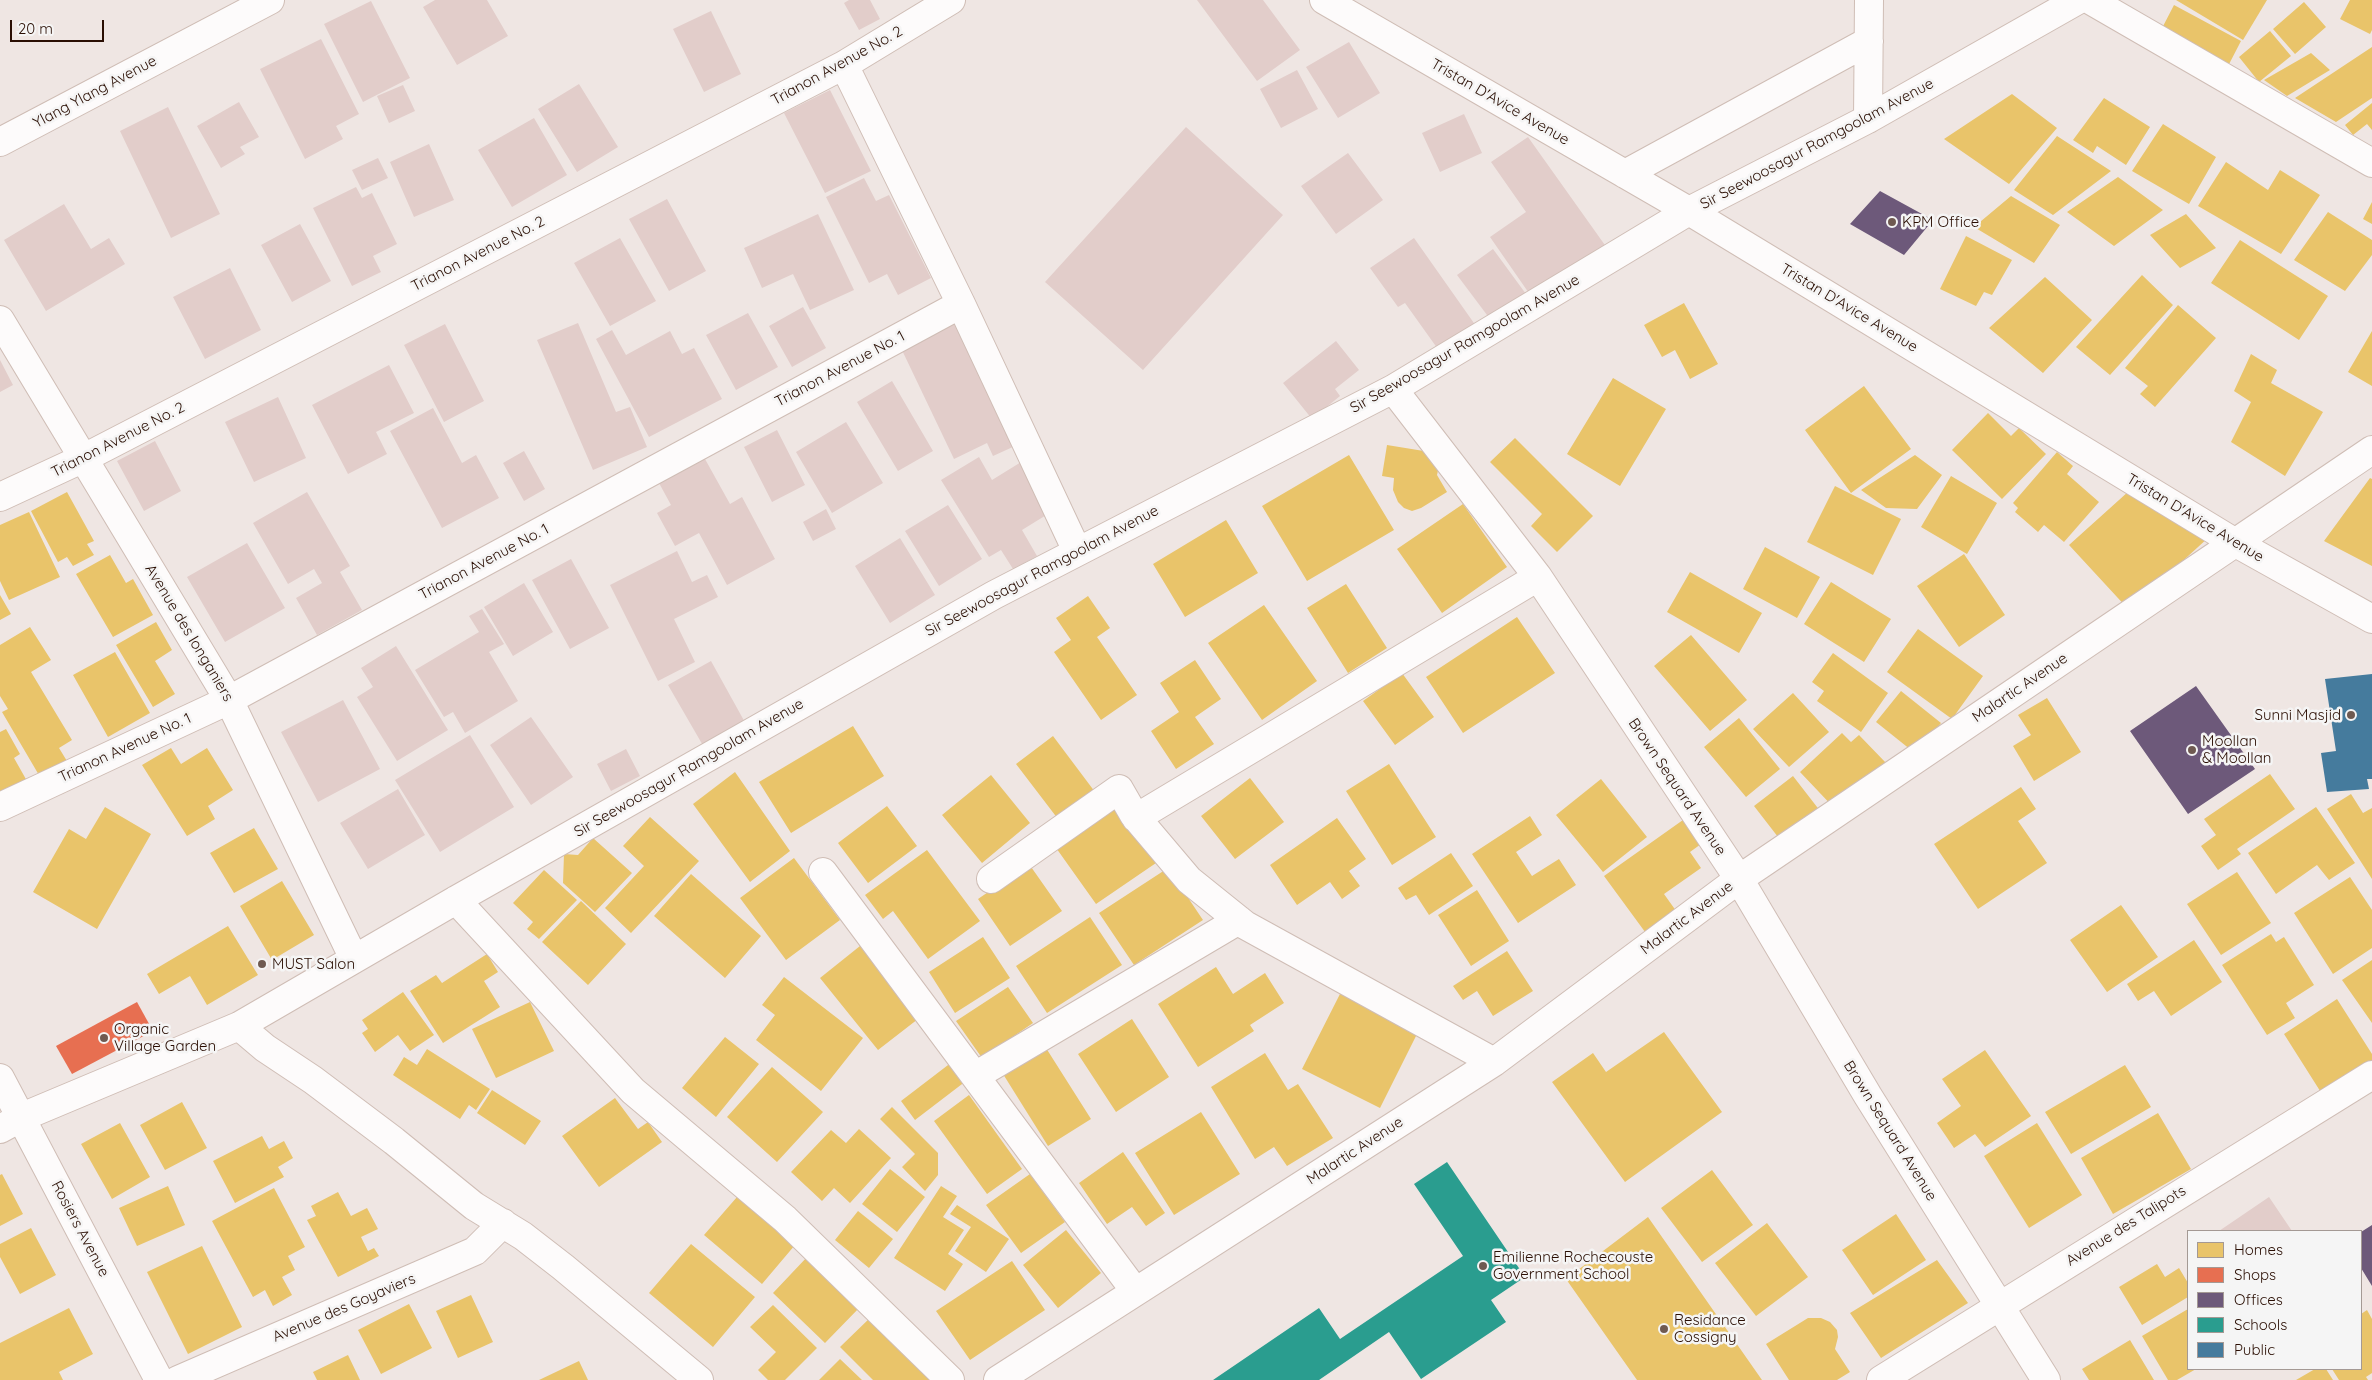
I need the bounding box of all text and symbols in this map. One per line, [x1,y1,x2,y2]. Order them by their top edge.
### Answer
scale bar [12,10,106,42]
text: 20 m [18,19,53,38]
street label: Trianon Avenue No. 2 [768,22,906,110]
street label: Ylang Ylang Avenue [30,52,160,132]
street label: Tristan D'Avice Avenue [1428,55,1572,149]
street label: Sir Seewoosagur Ramgoolam Avenue [1697,75,1937,213]
street label: Trianon Avenue No. 2 [408,213,548,295]
place label: KPM Office [1902,213,1979,231]
marker: KPM Office [1886,216,1898,228]
street label: Tristan D'Avice Avenue [1777,260,1921,356]
street label: Sir Seewoosagur Ramgoolam Avenue [1347,271,1583,417]
street label: Trianon Avenue No. 1 [772,327,908,411]
street label: Trianon Avenue No. 2 [48,399,188,481]
street label: Tristan D'Avice Avenue [2123,470,2267,566]
street label: Sir Seewoosagur Ramgoolam Avenue [922,502,1162,640]
street label: Trianon Avenue No. 1 [416,520,552,604]
street label: Avenue des longaniers [141,561,237,705]
street label: Malartic Avenue [1969,649,2071,727]
street label: Sir Seewoosagur Ramgoolam Avenue [571,695,807,841]
place label: Sunni Masjid [2255,706,2341,724]
street label: Trianon Avenue No. 1 [56,709,194,787]
marker: Sunni Masjid [2345,709,2357,721]
street label: Brown Sequard Avenue [1624,715,1730,859]
place label: Moollan & Moollan [2202,732,2271,767]
marker: Moollan & Moollan [2186,744,2198,756]
street label: Malartic Avenue [1637,877,1737,959]
place label: MUST Salon [272,955,355,973]
marker: MUST Salon [256,958,268,970]
place label: Organic Village Garden [114,1020,216,1055]
marker: Organic Village Garden [98,1032,110,1044]
street label: Brown Sequard Avenue [1839,1058,1941,1204]
street label: Malartic Avenue [1303,1113,1407,1189]
street label: Rosiers Avenue [47,1178,113,1280]
street label: Avenue des Talipots [2063,1182,2189,1270]
legend [2187,1230,2362,1370]
text: Homes [2234,1240,2283,1259]
place label: Emilienne Rochecouste Government School [1493,1248,1653,1283]
marker: Emilienne Rochecouste Government School [1477,1260,1489,1272]
text: Shops [2234,1265,2276,1284]
street label: Avenue des Goyaviers [270,1270,418,1346]
text: Offices [2234,1290,2283,1309]
place label: Residance Cossigny [1674,1311,1746,1346]
text: Schools [2234,1315,2287,1334]
marker: Residance Cossigny [1658,1323,1670,1335]
text: Public [2234,1340,2275,1359]

